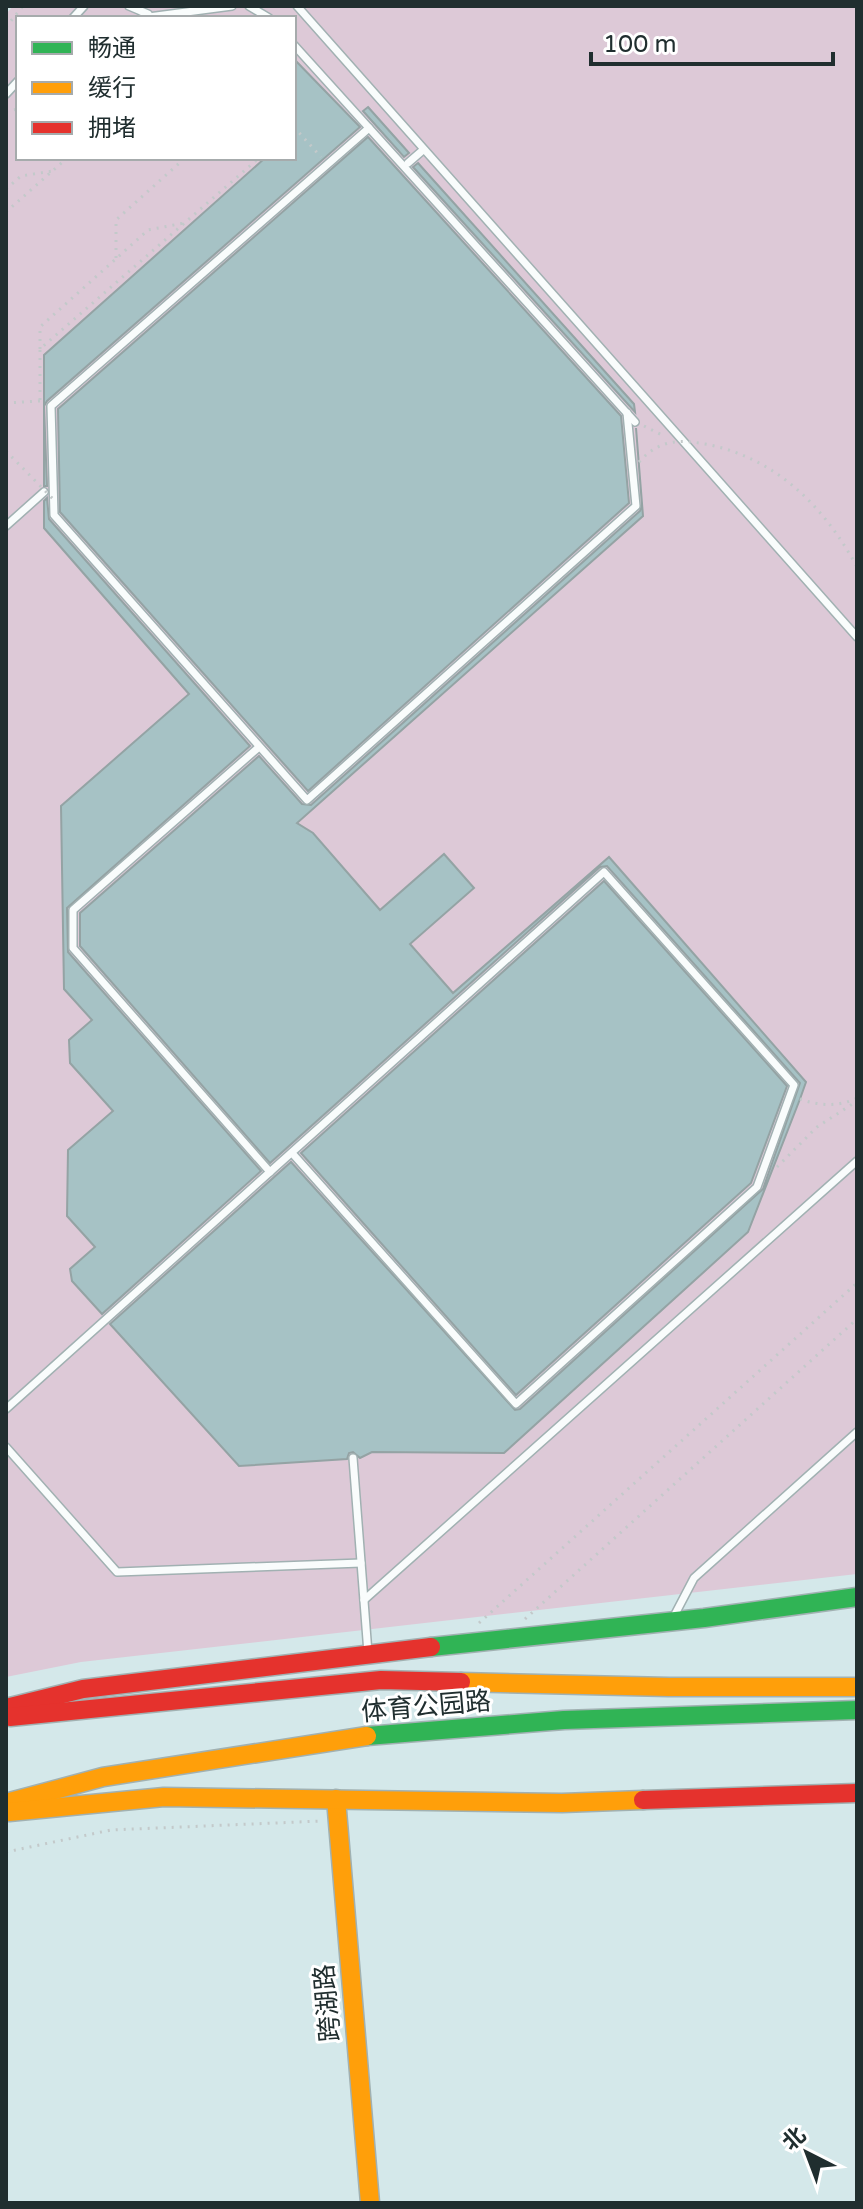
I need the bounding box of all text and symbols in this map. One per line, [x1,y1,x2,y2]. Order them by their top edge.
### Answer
legend [16,16,296,160]
scale bar [591,16,833,66]
text: 100 m [603,30,677,59]
text: 畅通 [88,34,136,63]
text: 缓行 [88,74,136,103]
text: 拥堵 [88,114,136,143]
street label: 体育公园路 [360,1685,492,1728]
street label: 跨湖路 [309,1963,346,2043]
north arrow [767,2113,847,2193]
text: 北 [777,2122,811,2156]

